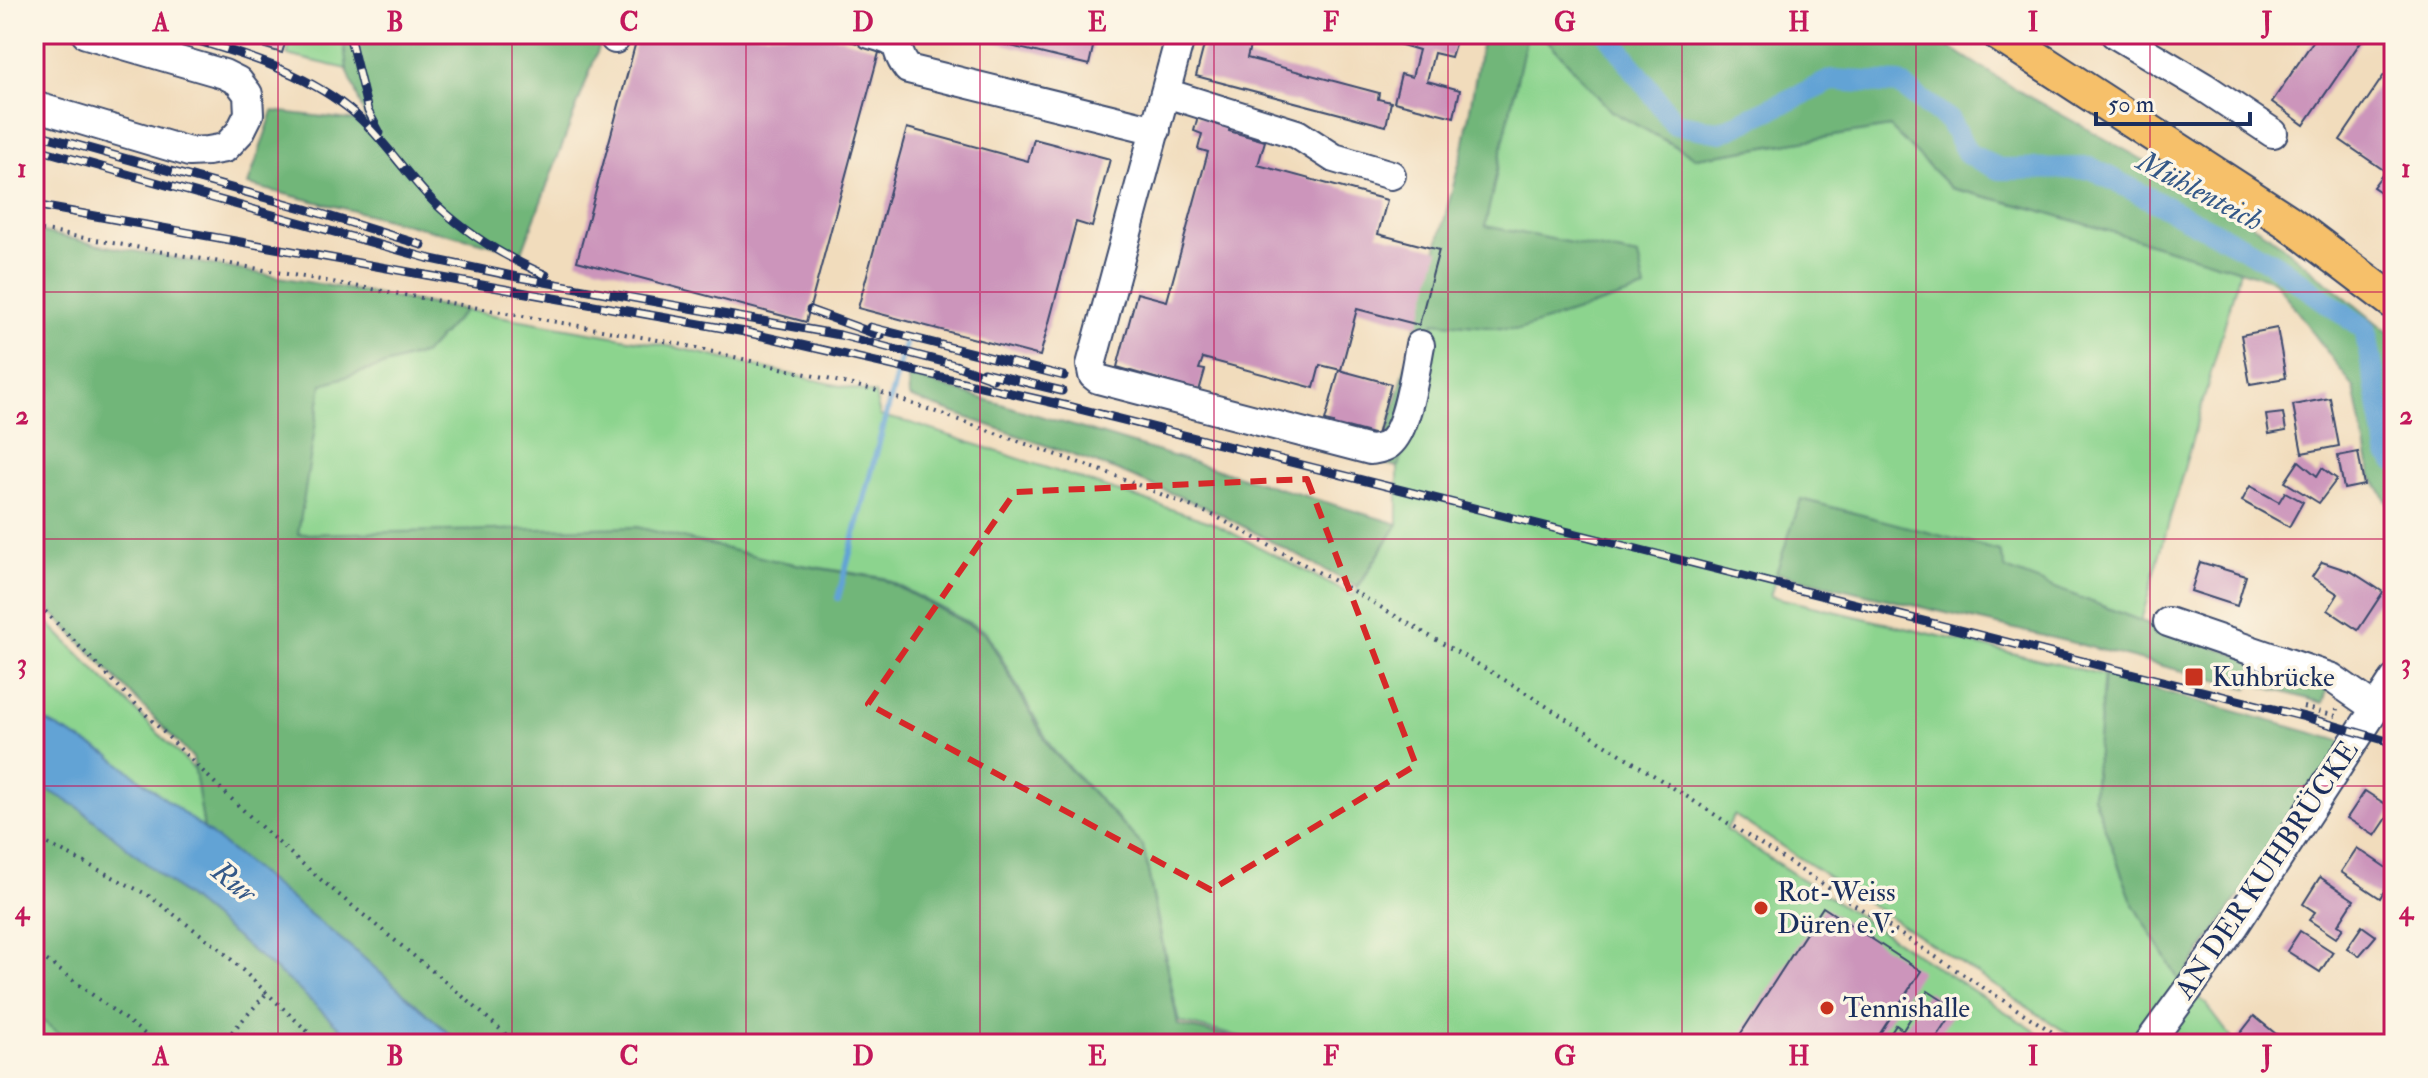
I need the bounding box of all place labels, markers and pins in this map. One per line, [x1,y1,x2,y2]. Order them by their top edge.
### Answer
place label: Kuhbrücke [2212,660,2335,695]
marker: Kuhbrücke [2183,666,2205,688]
place label: Rot-Weiss Düren e.V. [1777,875,1895,942]
marker: Rot-Weiss Düren e.V. [1752,899,1770,917]
place label: Tennishalle [1843,991,1970,1026]
marker: Tennishalle [1818,999,1836,1017]

